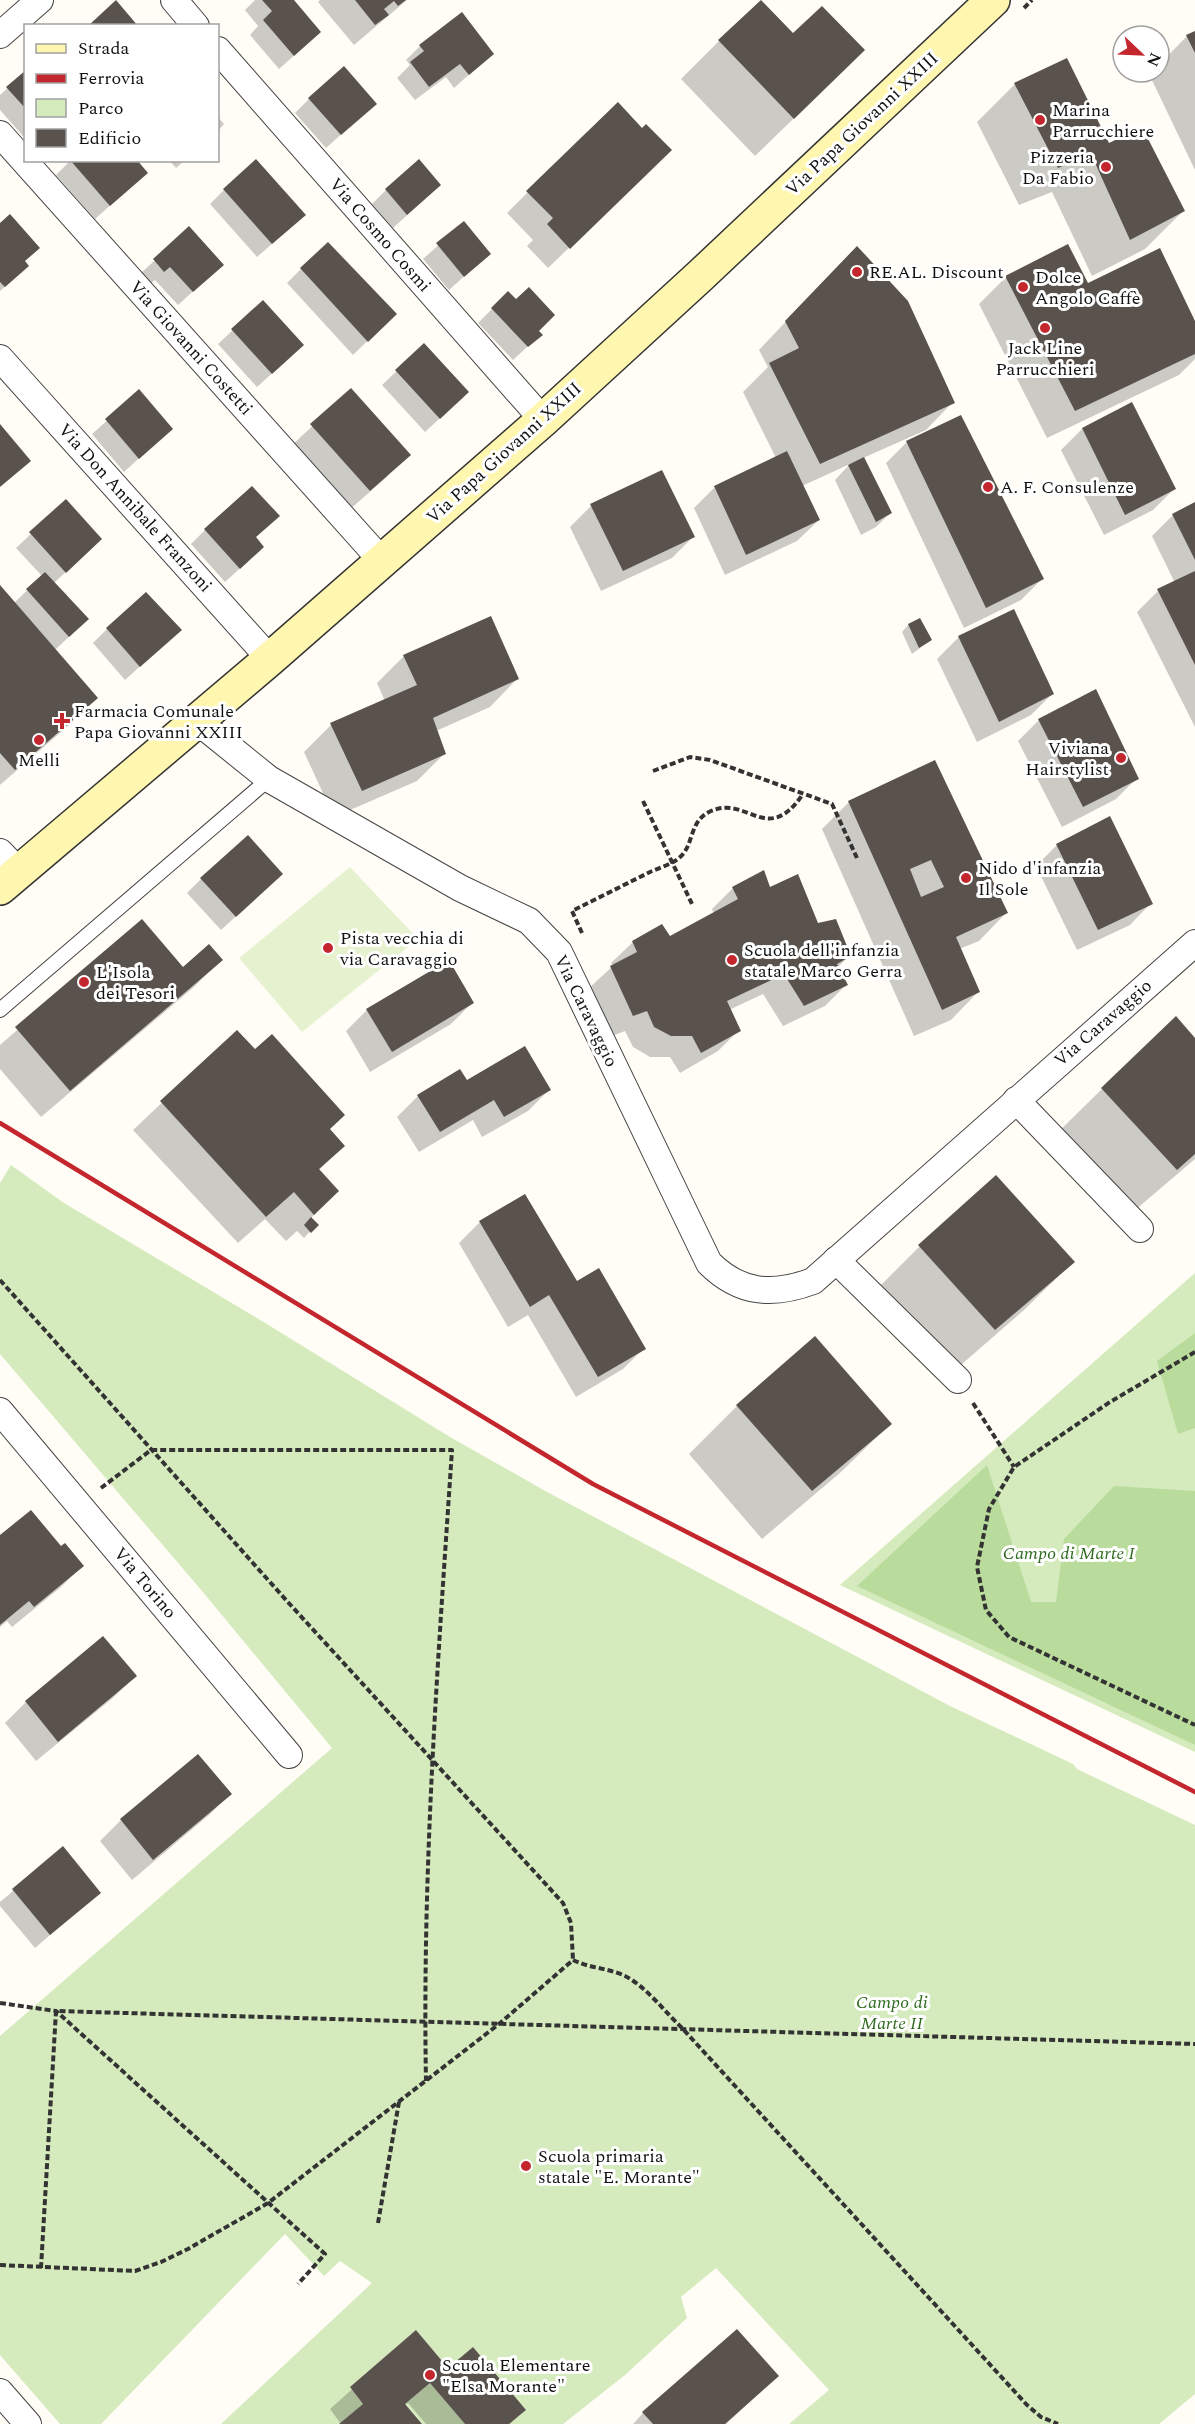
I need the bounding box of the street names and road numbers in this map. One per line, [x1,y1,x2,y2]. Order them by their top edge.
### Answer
street label: Via Papa Giovanni XXIII [779,46,945,202]
street label: Via Cosmo Cosmi [323,172,437,298]
street label: Via Giovanni Costetti [123,274,259,422]
street label: Via Papa Giovanni XXIII [420,376,588,530]
street label: Via Don Annibale Franzoni [52,417,218,599]
street label: Via Caravaggio [547,950,625,1072]
street label: Via Caravaggio [1048,973,1158,1073]
street label: Via Torino [107,1541,183,1625]

